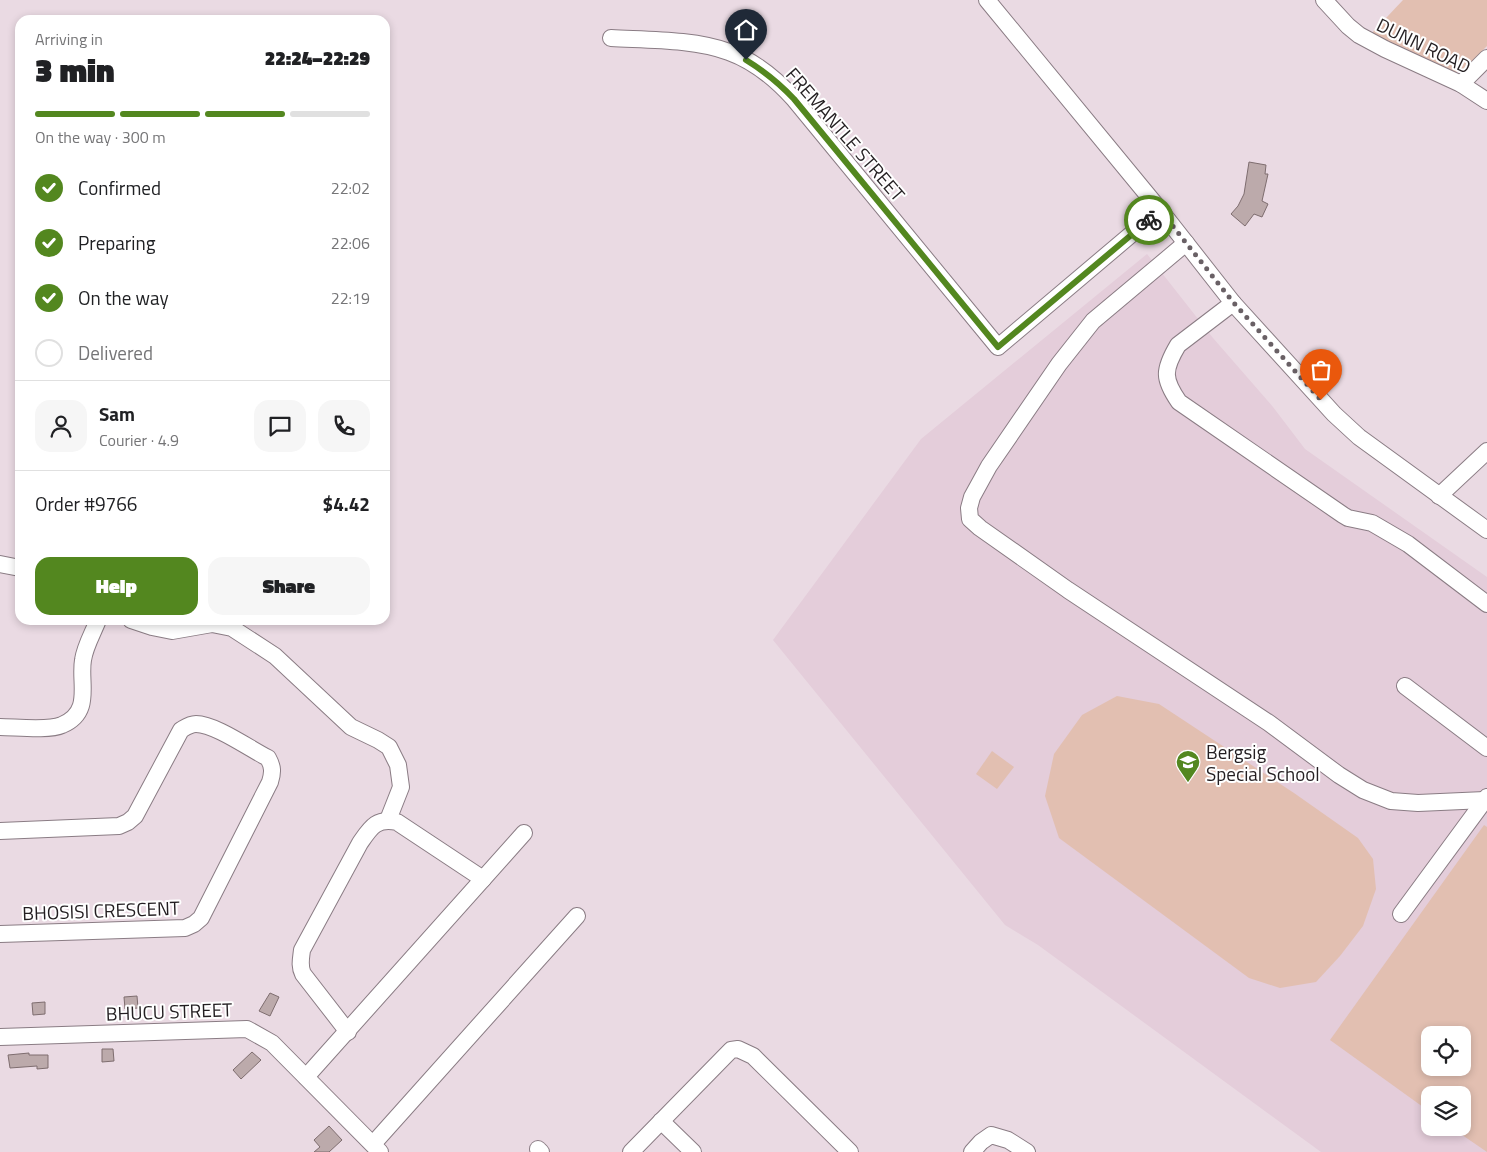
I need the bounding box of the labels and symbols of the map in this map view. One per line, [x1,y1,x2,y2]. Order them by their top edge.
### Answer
pin [725,9,767,60]
street label: DUNN ROAD [1372,10,1476,80]
street label: FREMANTLE STREET [780,61,912,207]
courier [1124,195,1174,245]
pin [1300,349,1342,400]
place label: Bergsig Special School [1206,737,1320,788]
school or university icon: Bergsig Special School [1175,749,1201,783]
street label: BHOSISI CRESCENT [22,893,180,927]
street label: BHUCU STREET [105,994,233,1028]

